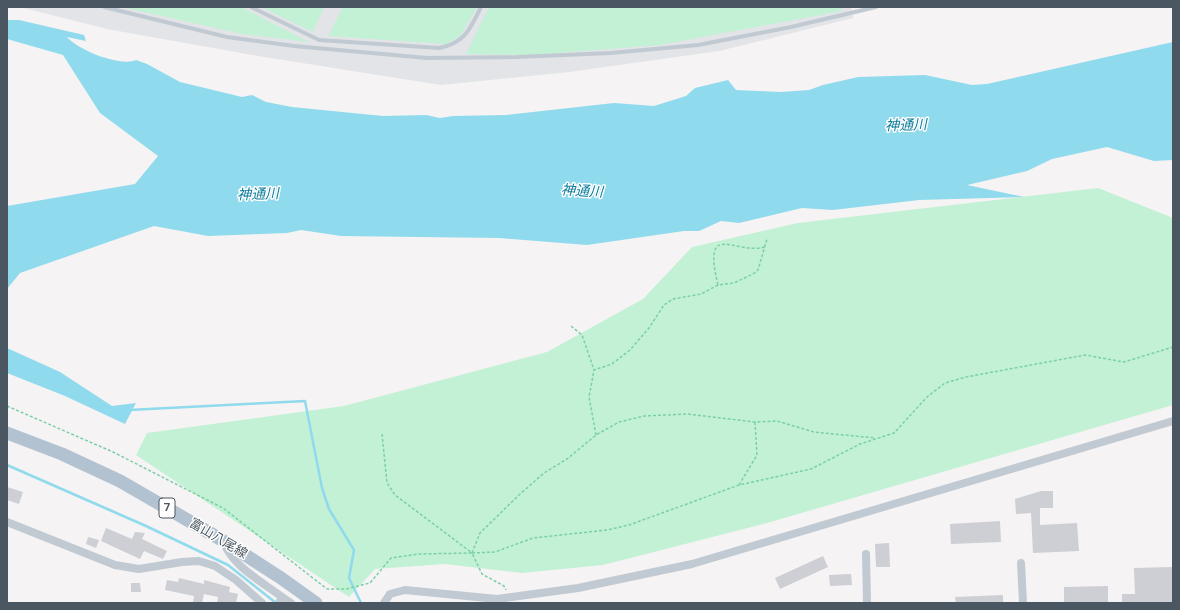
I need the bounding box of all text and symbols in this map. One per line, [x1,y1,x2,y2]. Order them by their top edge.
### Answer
water label: 神通川 [885,117,927,135]
water label: 神通川 [561,183,603,201]
water label: 神通川 [237,186,279,204]
road number: 7 [159,498,175,518]
street label: 富山八尾線 [186,516,250,562]

